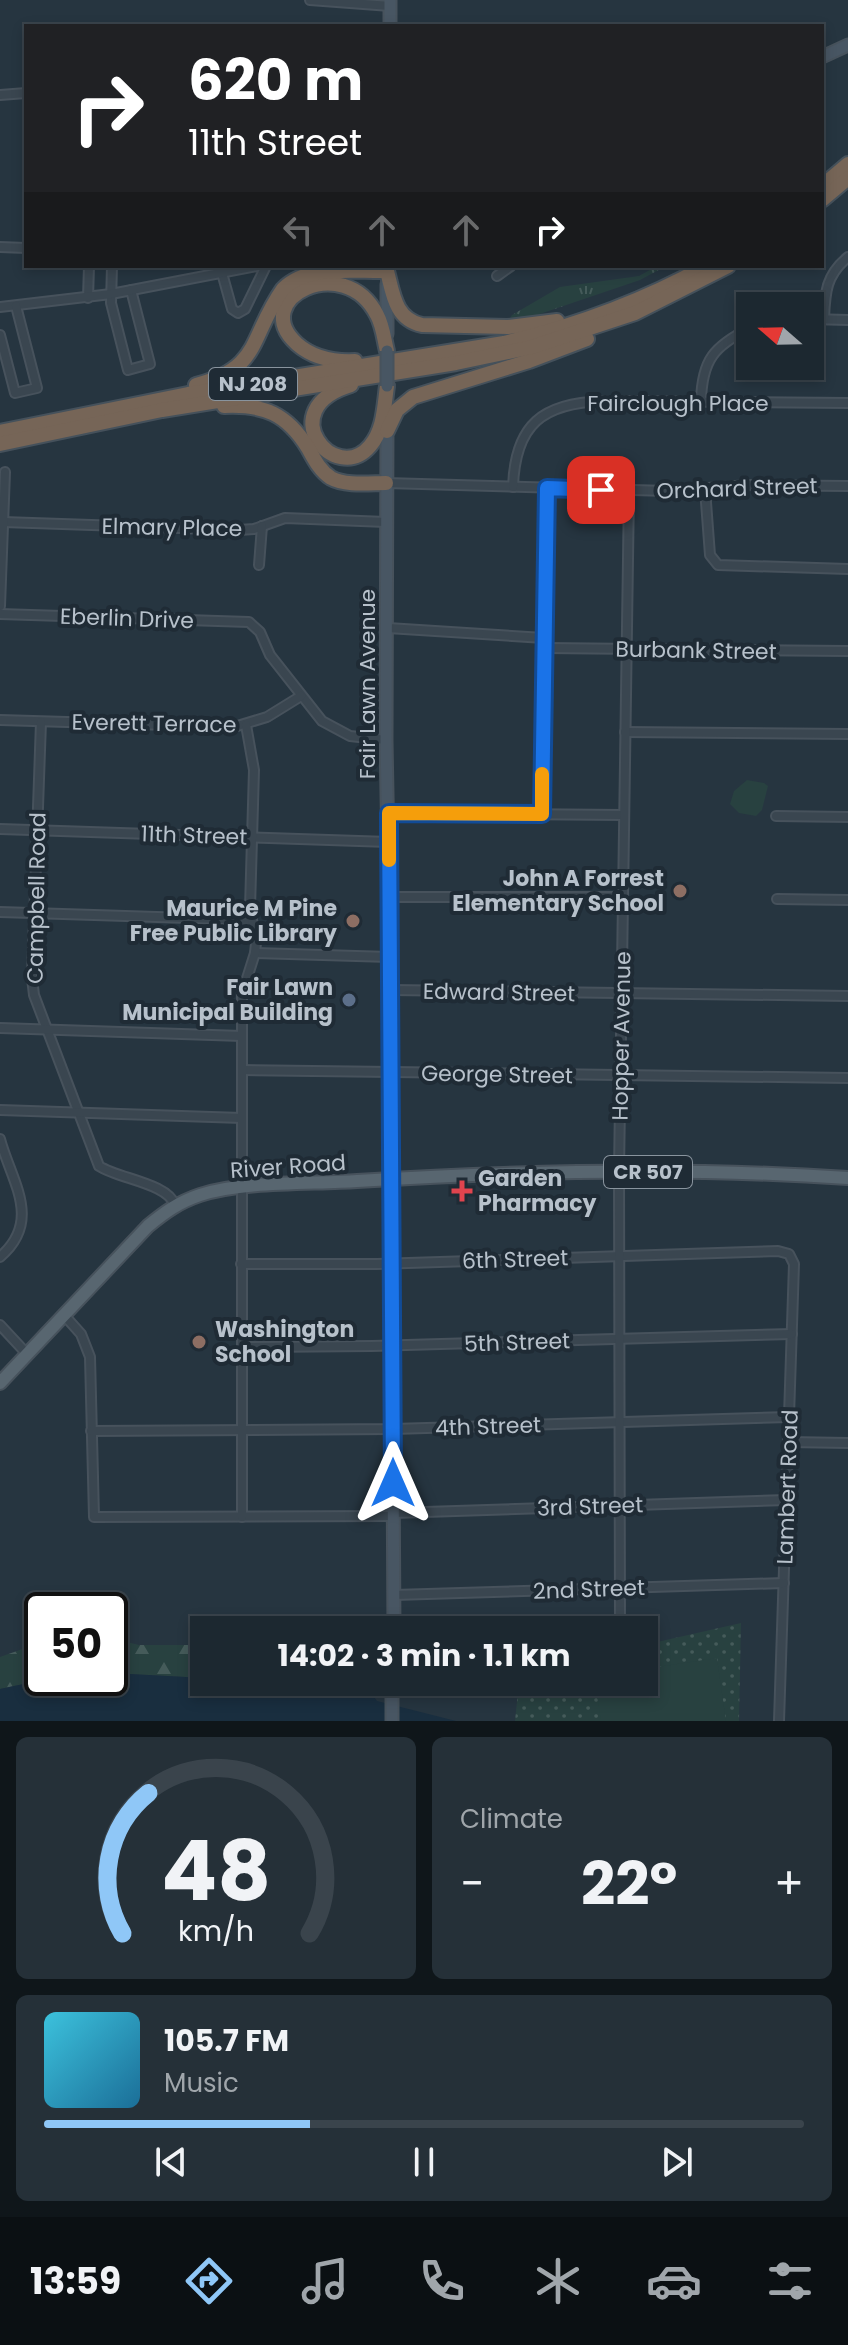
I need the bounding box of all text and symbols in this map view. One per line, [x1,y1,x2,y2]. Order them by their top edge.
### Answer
text: 620 m [188,41,363,120]
icon: right [56,56,160,160]
text: 11th Street [188,117,362,168]
icon: left [276,208,320,252]
icon: ahead [360,208,404,252]
icon: ahead [444,208,488,252]
icon: right [528,208,572,252]
north arrow [736,292,824,380]
map controls [736,292,824,380]
road number: NJ 208 [209,368,297,400]
street label: Fairclough Place [587,388,769,419]
pin [567,456,635,524]
icon: arrive [579,468,623,512]
street label: Orchard Street [656,470,818,507]
street label: Elmary Place [101,511,243,544]
street label: Fair Lawn Avenue [352,589,383,779]
street label: Eberlin Drive [60,601,194,636]
street label: Burbank Street [615,634,777,667]
street label: Everett Terrace [71,707,237,740]
street label: Campbell Road [20,812,53,984]
street label: 11th Street [140,818,248,853]
place label: John A Forrest Elementary School [452,863,664,919]
marker: John A Forrest Elementary School [671,882,689,900]
place label: Maurice M Pine Free Public Library [130,893,337,949]
marker: Maurice M Pine Free Public Library [344,912,362,930]
street label: Hopper Avenue [605,951,638,1121]
place label: Fair Lawn Municipal Building [122,972,333,1028]
street label: Edward Street [423,976,575,1009]
marker: Fair Lawn Municipal Building [340,991,358,1009]
street label: George Street [421,1058,573,1091]
street label: River Road [229,1147,347,1186]
road number: CR 507 [604,1156,692,1188]
place label: Garden Pharmacy [478,1163,596,1219]
marker: Garden Pharmacy [453,1182,471,1200]
street label: 6th Street [461,1242,569,1277]
place label: Washington School [215,1314,354,1370]
street label: 5th Street [463,1325,571,1360]
marker: Washington School [190,1333,208,1351]
street label: 4th Street [434,1409,542,1444]
street label: Lambert Road [769,1409,806,1565]
position arrow [351,1441,435,1525]
street label: 3rd Street [536,1489,644,1524]
street label: 2nd Street [533,1572,645,1607]
speed limit sign: 50 [24,1592,128,1696]
text: 14:02 · 3 min · 1.1 km [277,1634,571,1677]
text: Climate [460,1801,563,1837]
text: 48 [161,1813,271,1929]
text: 22° [581,1842,677,1926]
text: − [460,1853,484,1914]
text: + [774,1853,804,1914]
text: km/h [178,1911,254,1951]
text: 105.7 FM [164,2019,289,2062]
text: Music [164,2065,239,2101]
icon: previous [149,2140,193,2184]
icon: pause [402,2140,446,2184]
icon: next [655,2140,699,2184]
icon: directions [181,2253,237,2309]
icon: music [297,2253,353,2309]
icon: phone [414,2253,470,2309]
icon: climate [530,2253,586,2309]
icon: car [646,2253,702,2309]
icon: filters [762,2253,818,2309]
text: 13:59 [30,2256,121,2307]

